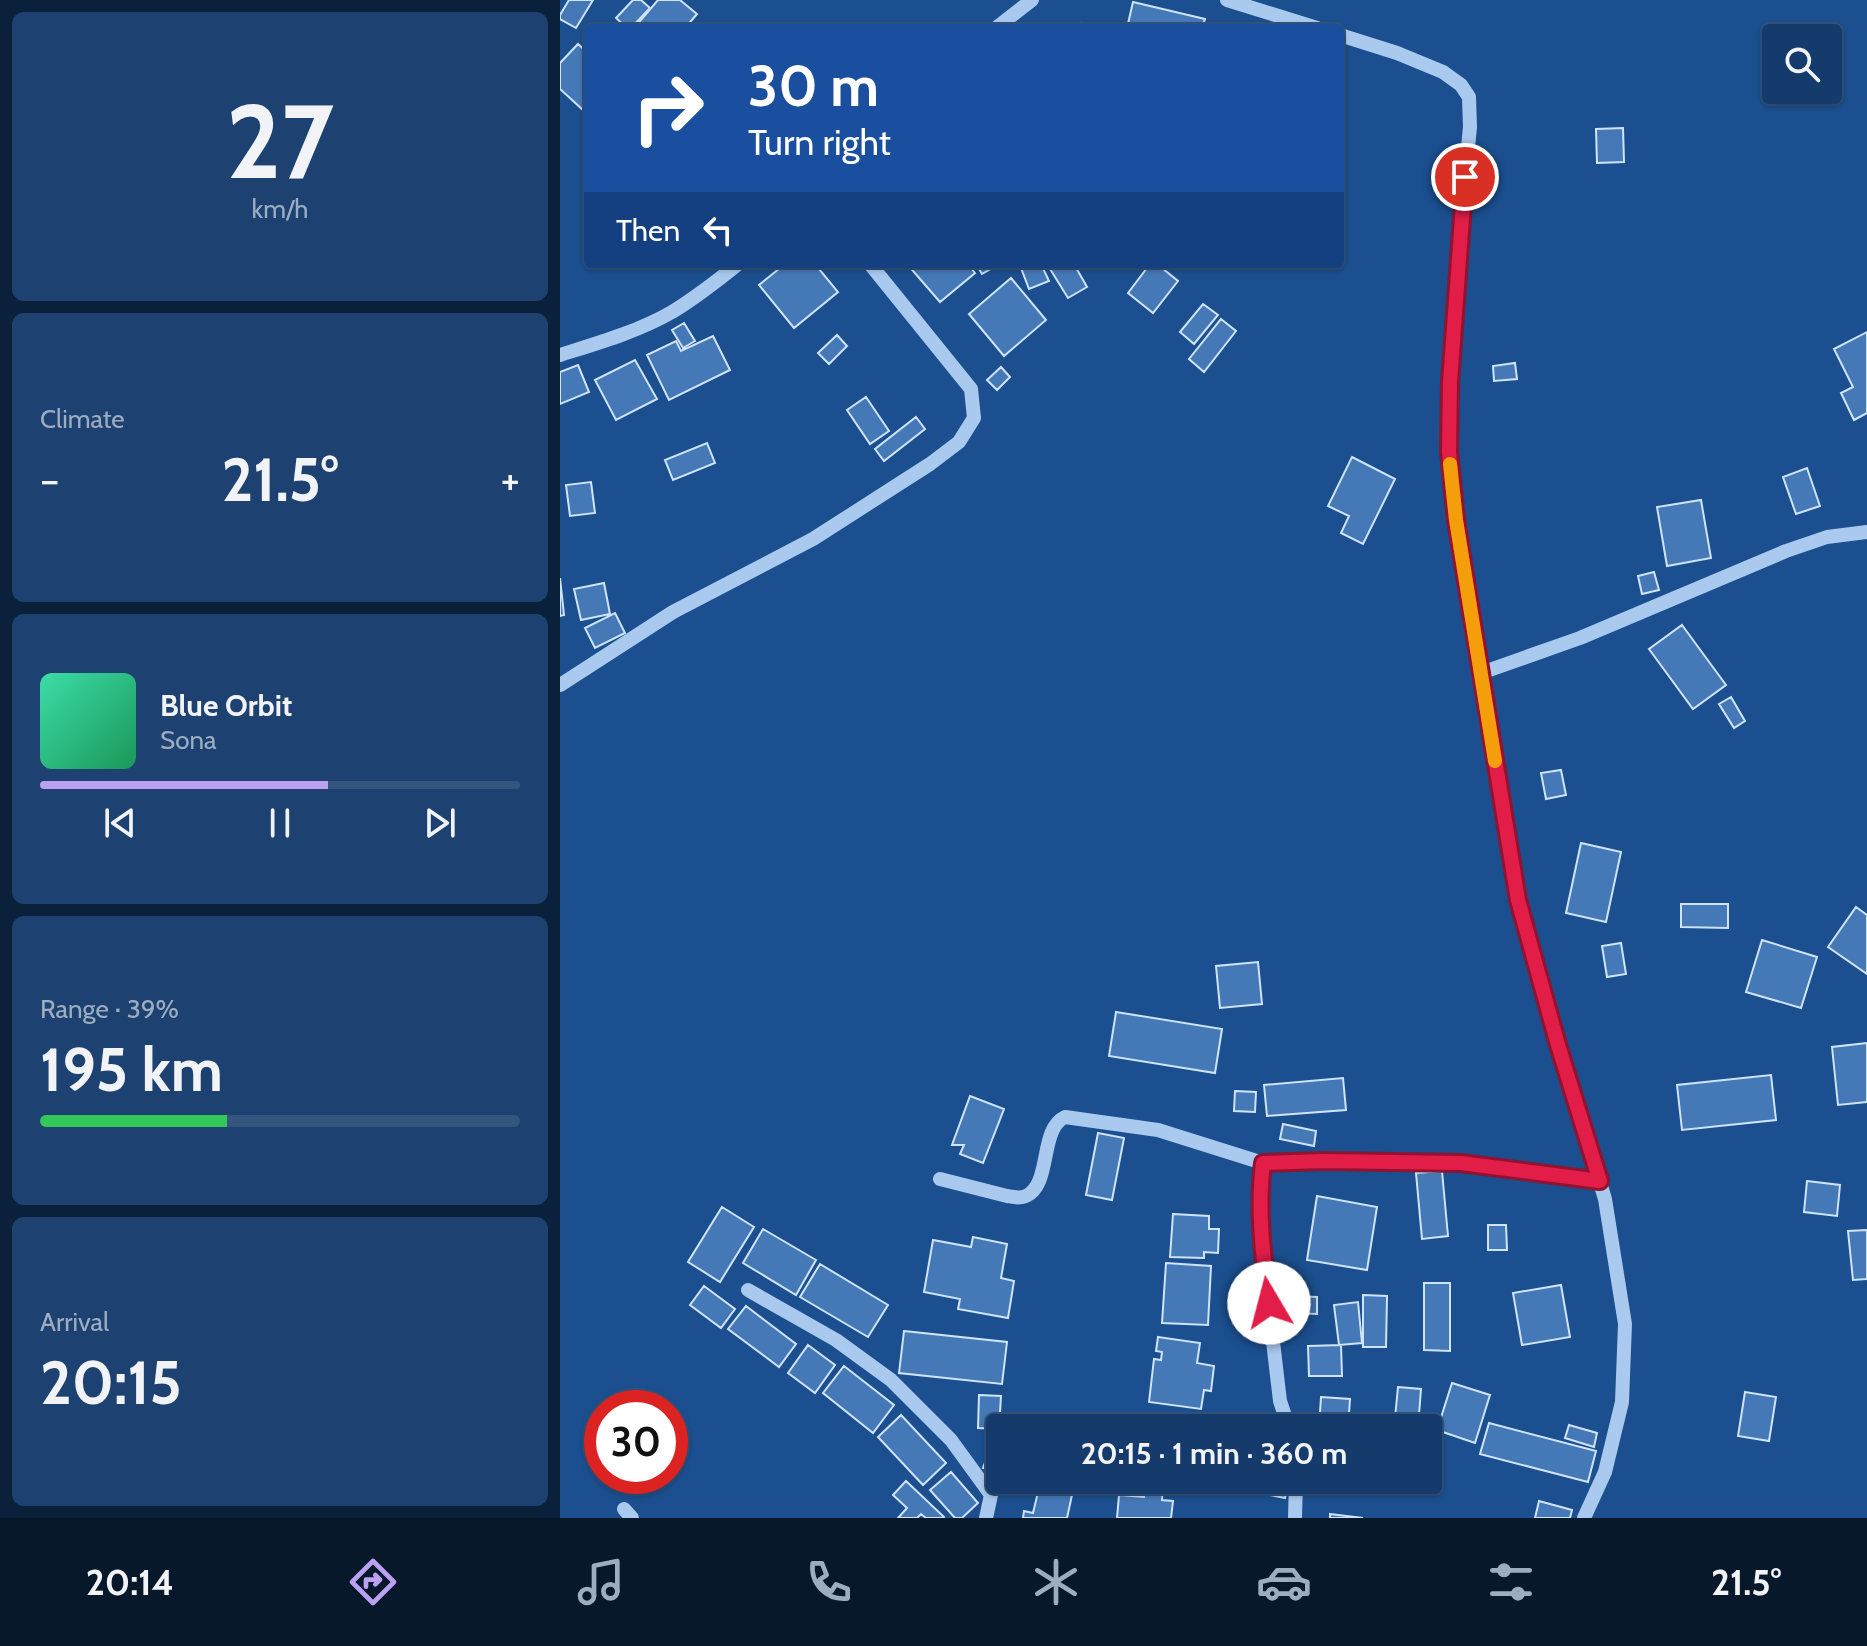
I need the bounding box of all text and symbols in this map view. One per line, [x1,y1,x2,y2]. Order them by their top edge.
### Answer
map controls [1762,24,1842,104]
button: search [1762,24,1842,104]
text: 30 m [748,52,879,120]
icon: right [616,56,720,160]
text: 27 [226,78,334,204]
text: Turn right [748,120,891,164]
pin [1431,143,1499,211]
icon: arrive [1443,155,1487,199]
text: km/h [252,193,308,225]
icon: left [696,208,740,252]
text: Then [616,212,680,249]
text: Climate [40,403,125,435]
text: 21.5° [222,443,338,516]
text: − [40,453,59,506]
text: + [501,453,520,506]
text: Blue Orbit [160,687,292,724]
text: Sona [160,724,217,756]
icon: previous [98,801,142,845]
icon: pause [258,801,302,845]
icon: next [418,801,462,845]
text: Range · 39% [40,993,179,1025]
text: 195 km [40,1033,223,1106]
position arrow [1227,1261,1311,1345]
text: Arrival [40,1306,109,1338]
text: 20:15 [40,1346,182,1419]
speed limit sign: 30 [584,1390,688,1494]
text: 20:15 · 1 min · 360 m [1081,1435,1347,1472]
icon: directions [345,1554,401,1610]
icon: music [573,1554,629,1610]
icon: phone [801,1554,857,1610]
icon: climate [1028,1554,1084,1610]
icon: car [1256,1554,1312,1610]
icon: filters [1483,1554,1539,1610]
text: 20:14 [86,1560,174,1604]
text: 21.5° [1711,1560,1781,1604]

